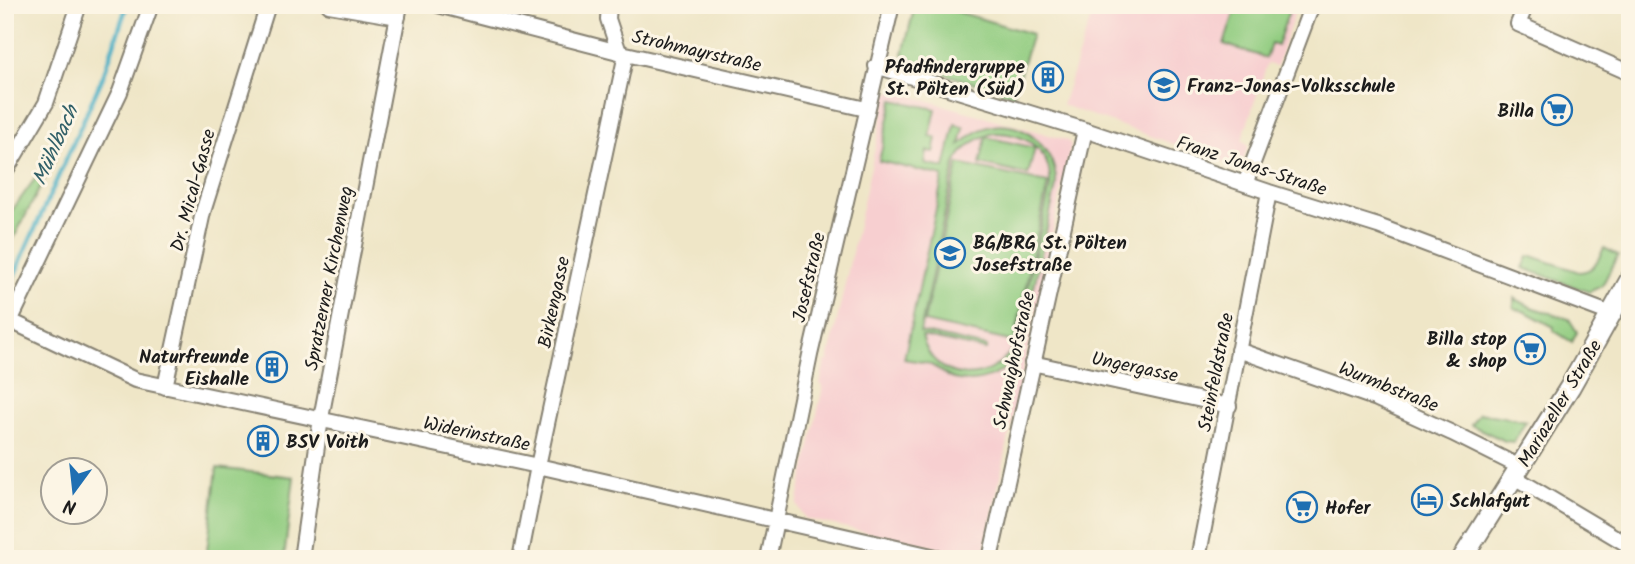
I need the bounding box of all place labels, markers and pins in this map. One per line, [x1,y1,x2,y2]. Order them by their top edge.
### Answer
place label: Pfadfindergruppe St. Pölten (Süd) [885,53,1025,105]
building icon: Pfadfindergruppe St. Pölten (Süd) [1031,60,1065,94]
school or university icon: Franz-Jonas-Volksschule [1147,68,1181,102]
place label: Franz-Jonas-Volksschule [1187,72,1395,102]
supermarket icon: Billa [1540,93,1574,127]
place label: Billa [1497,97,1534,127]
place label: BG/BRG St. Pölten Josefstraße [973,229,1127,281]
school or university icon: BG/BRG St. Pölten Josefstraße [933,236,967,270]
place label: Billa stop & shop [1427,325,1507,377]
supermarket icon: Billa stop & shop [1513,332,1547,366]
place label: Naturfreunde Eishalle [139,343,249,395]
building icon: Naturfreunde Eishalle [255,350,289,384]
building icon: BSV Voith [246,424,280,458]
place label: BSV Voith [286,428,369,458]
hotel icon: Schlafgut [1410,483,1444,517]
place label: Schlafgut [1450,487,1531,517]
supermarket icon: Hofer [1285,490,1319,524]
place label: Hofer [1325,494,1372,524]

